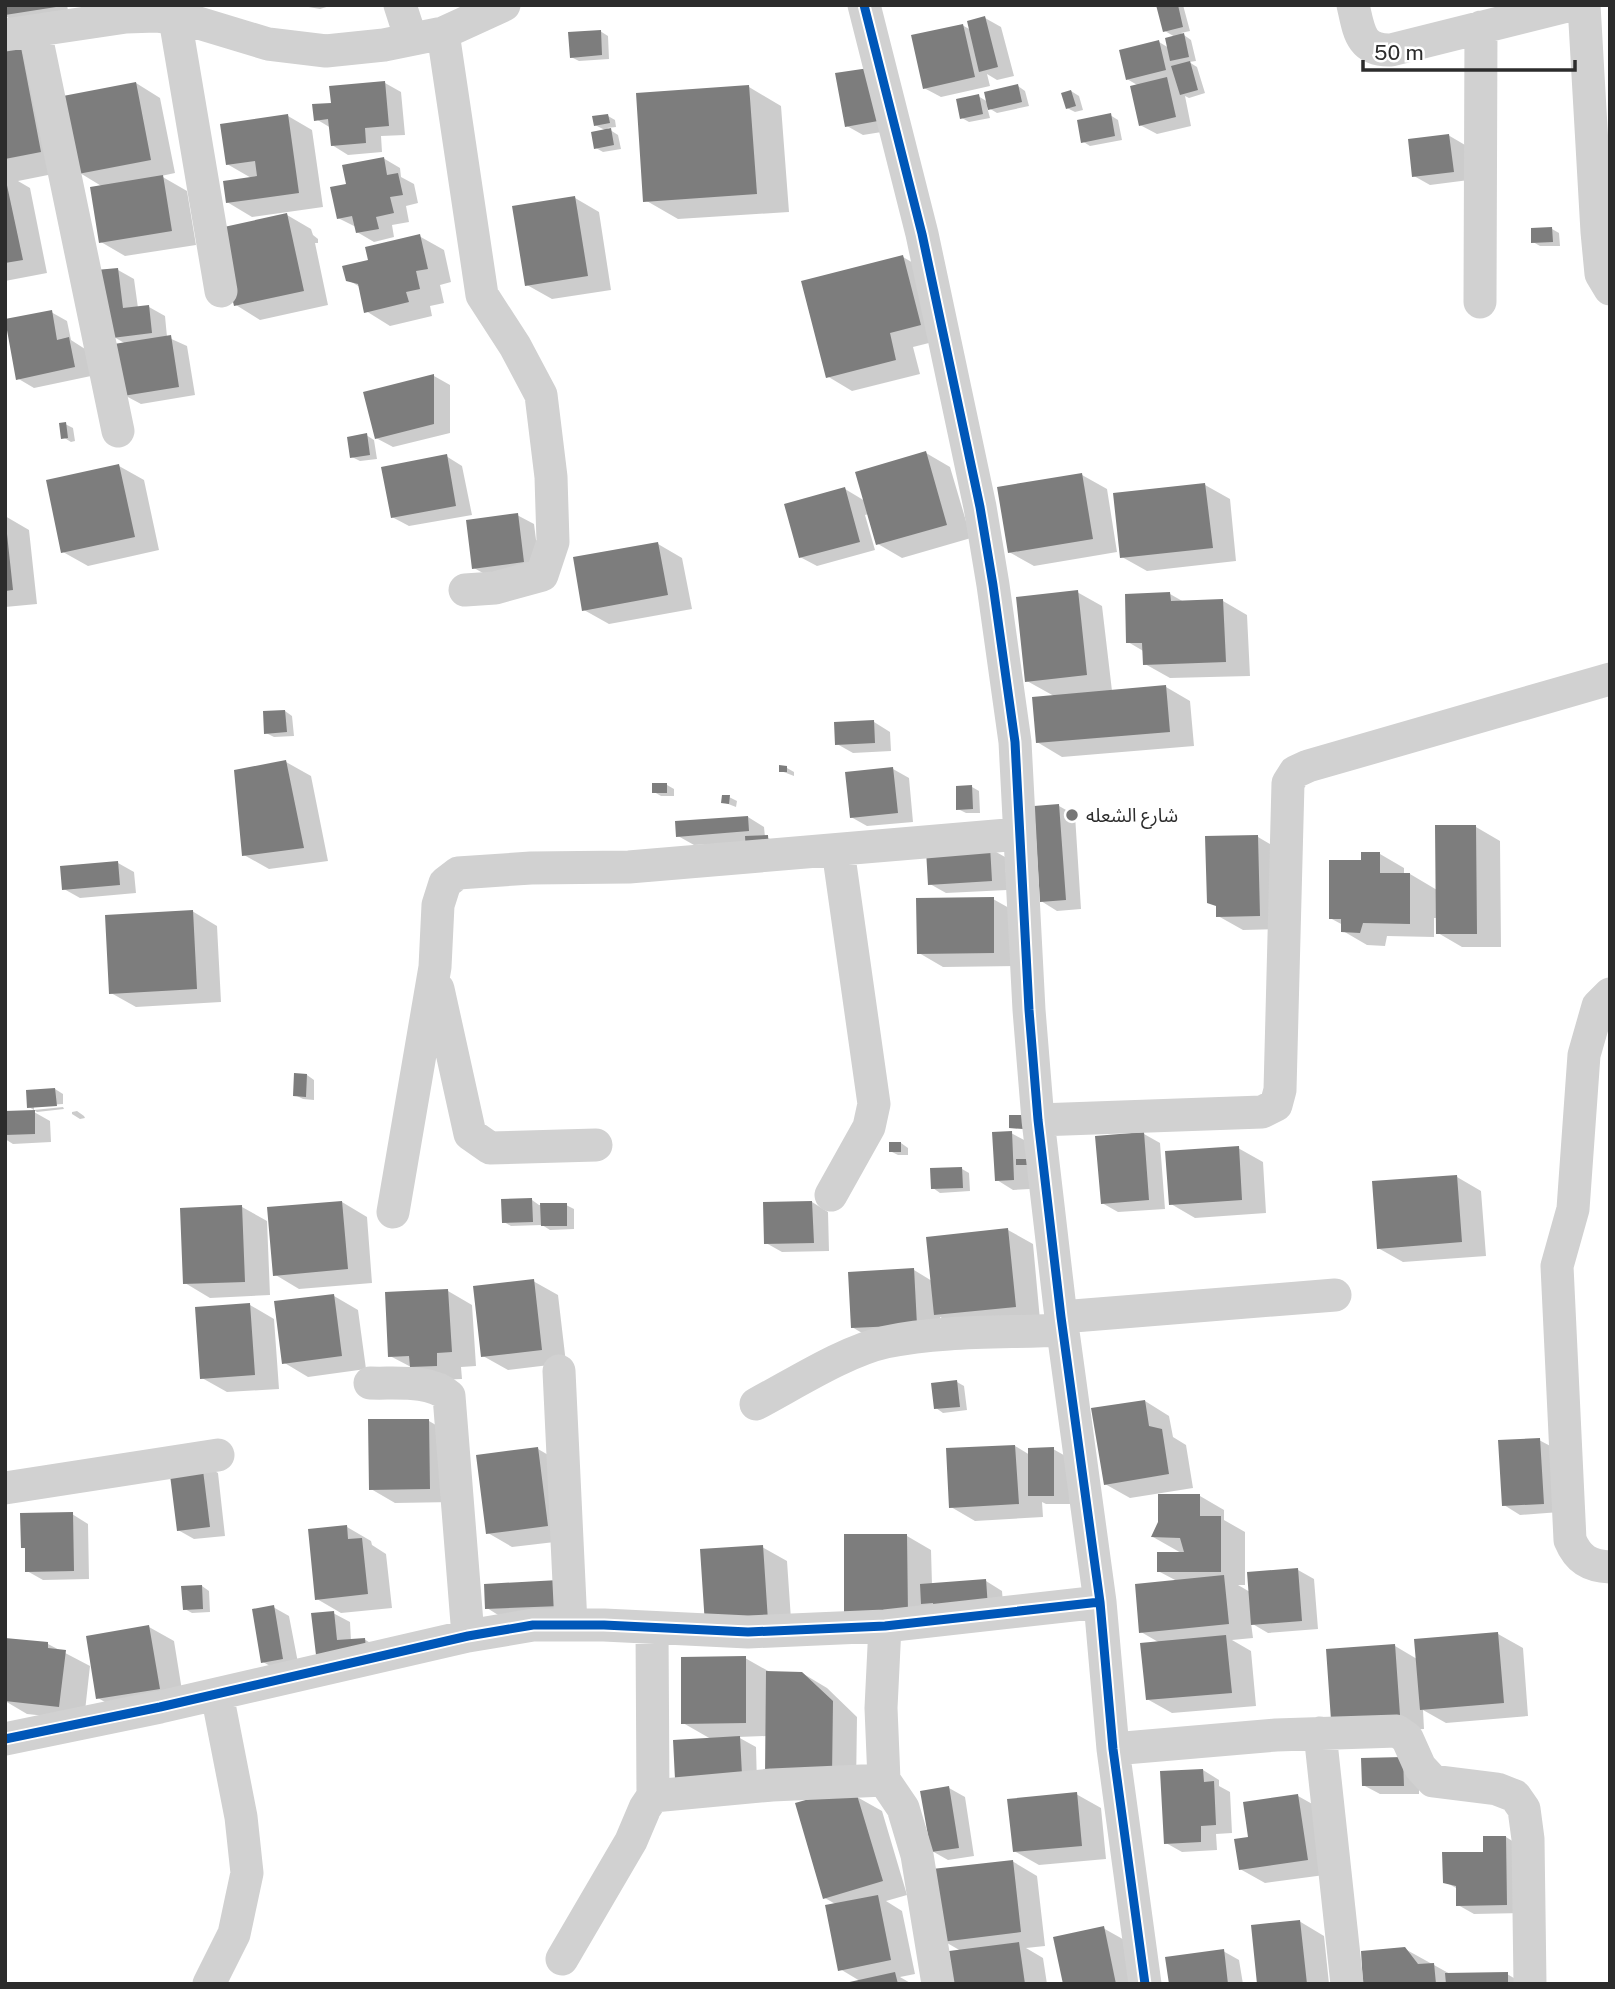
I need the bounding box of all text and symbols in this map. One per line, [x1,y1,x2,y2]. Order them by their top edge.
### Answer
scale bar [1363,28,1575,72]
text: 50 m [1374,40,1424,65]
place label: شارع الشعله [1086,804,1178,829]
marker: شارع الشعله [1064,807,1080,823]

